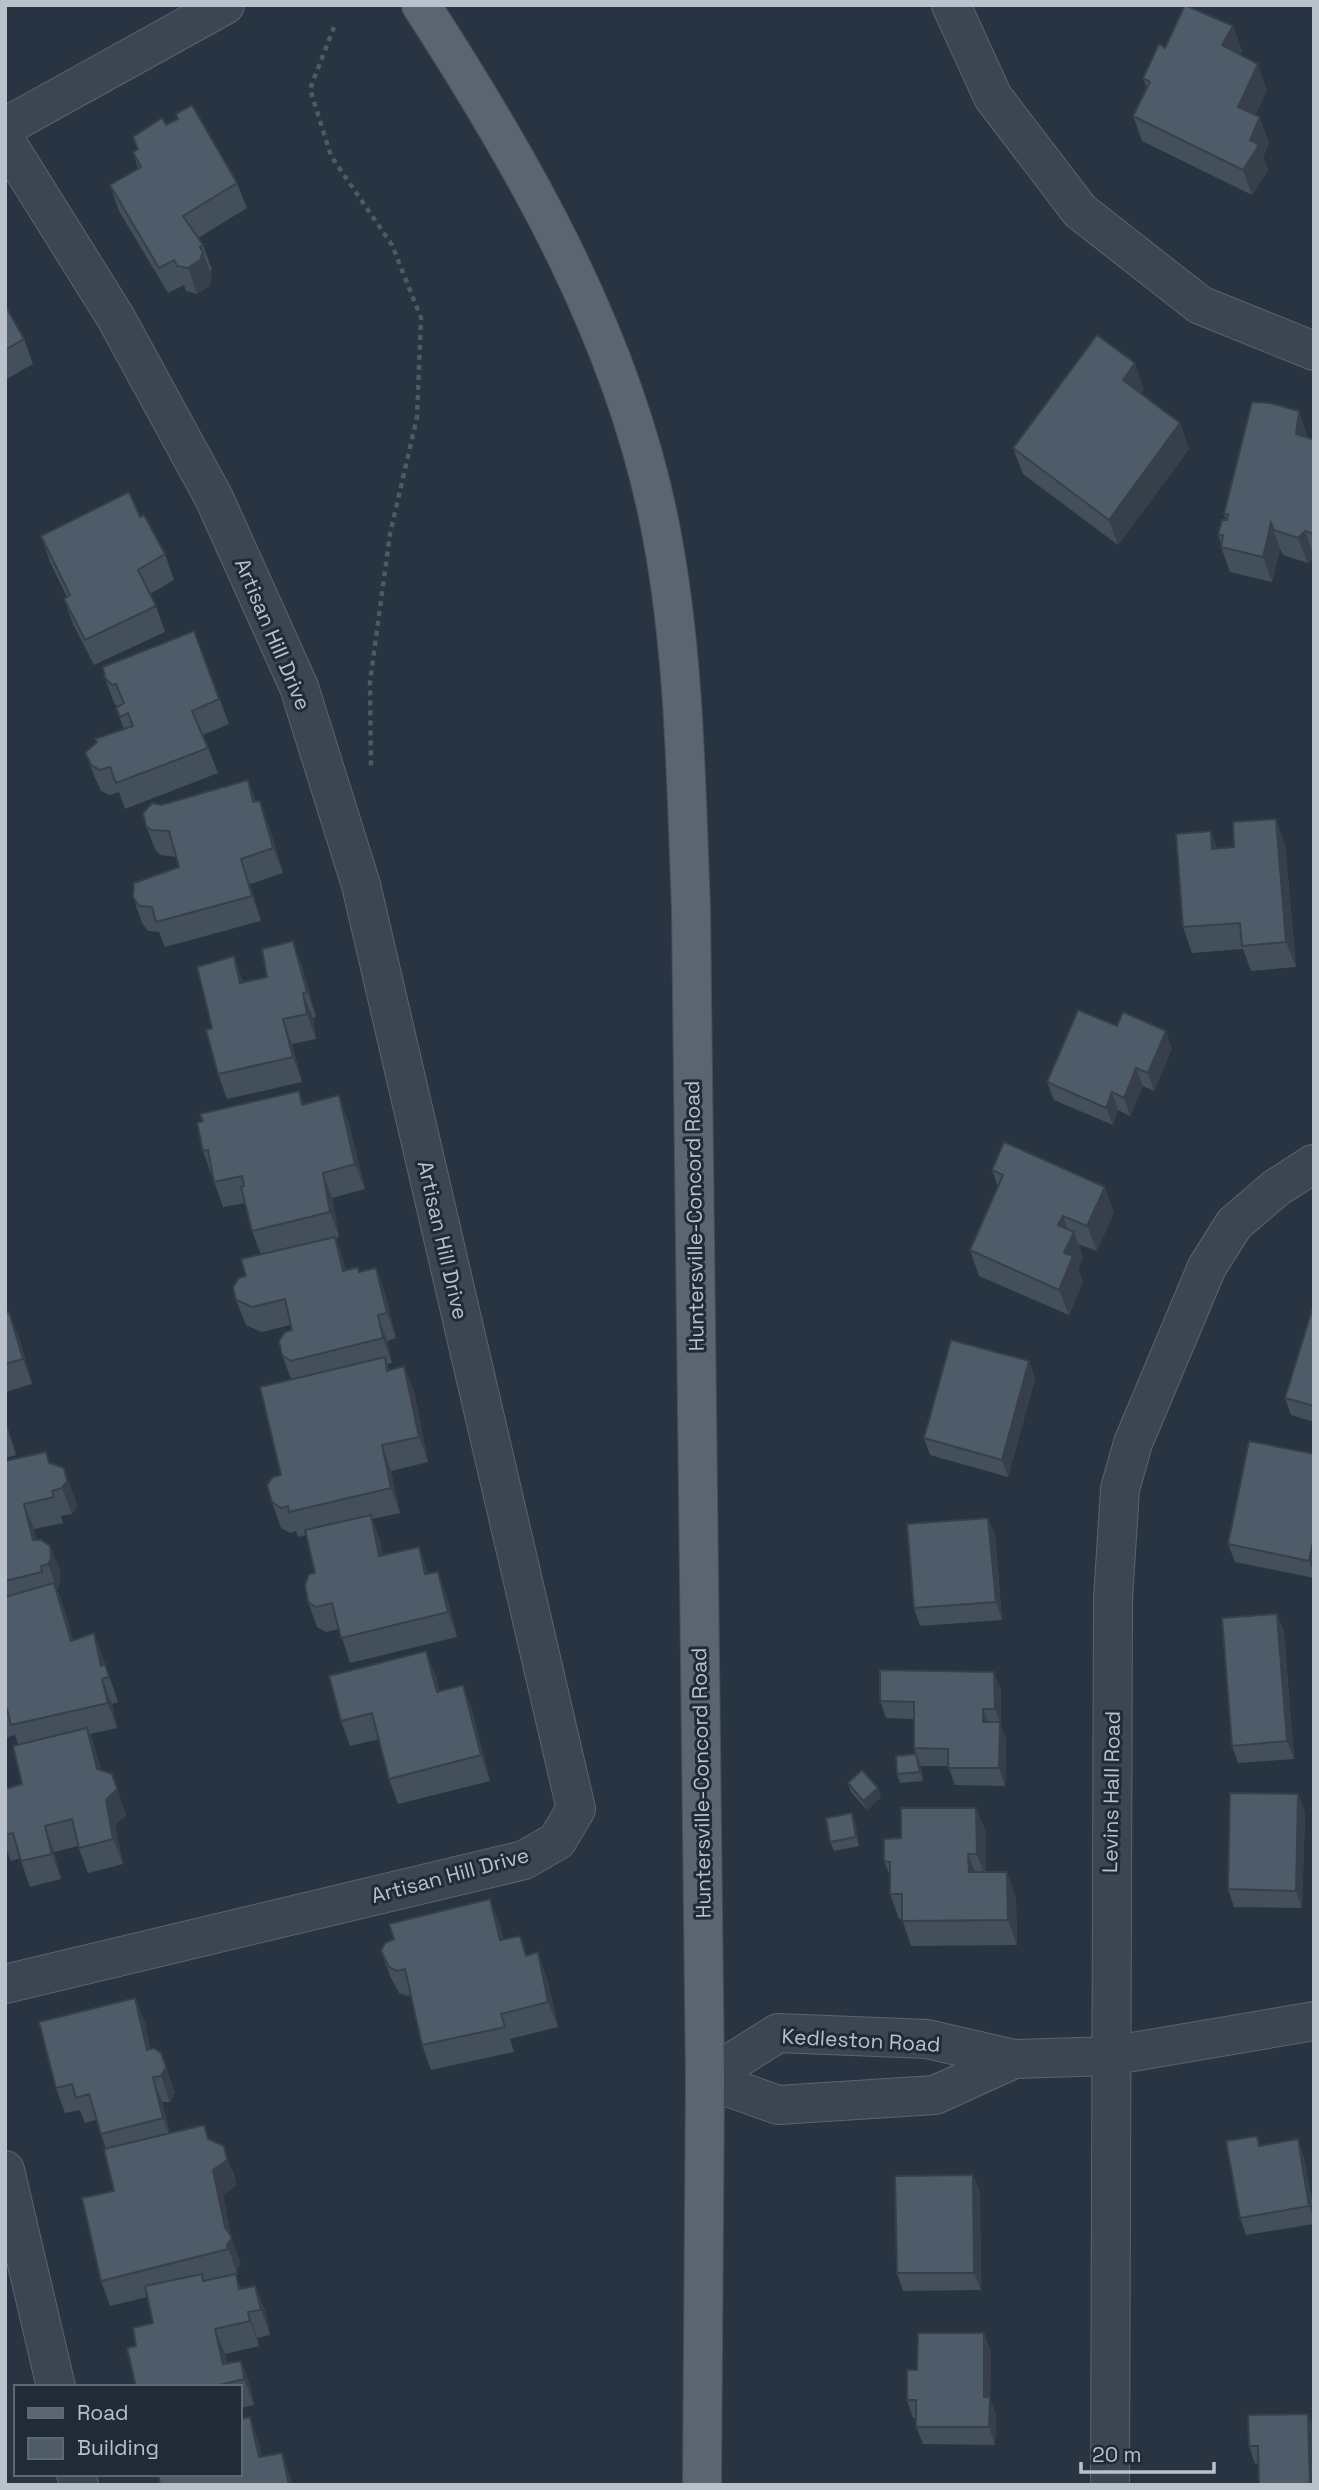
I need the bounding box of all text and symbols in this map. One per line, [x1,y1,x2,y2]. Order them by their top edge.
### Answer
street label: Artisan Hill Drive [229,554,317,714]
street label: Huntersville-Concord Road [678,1080,710,1352]
street label: Artisan Hill Drive [412,1158,474,1322]
street label: Huntersville-Concord Road [685,1647,717,1919]
street label: Levins Hall Road [1096,1711,1126,1873]
street label: Artisan Hill Drive [368,1841,532,1909]
street label: Kedleston Road [781,2022,941,2058]
legend [14,2385,242,2476]
text: Road [77,2399,129,2426]
scale bar [1081,2430,1214,2474]
text: Building [77,2434,159,2461]
text: 20 m [1092,2441,1142,2468]

